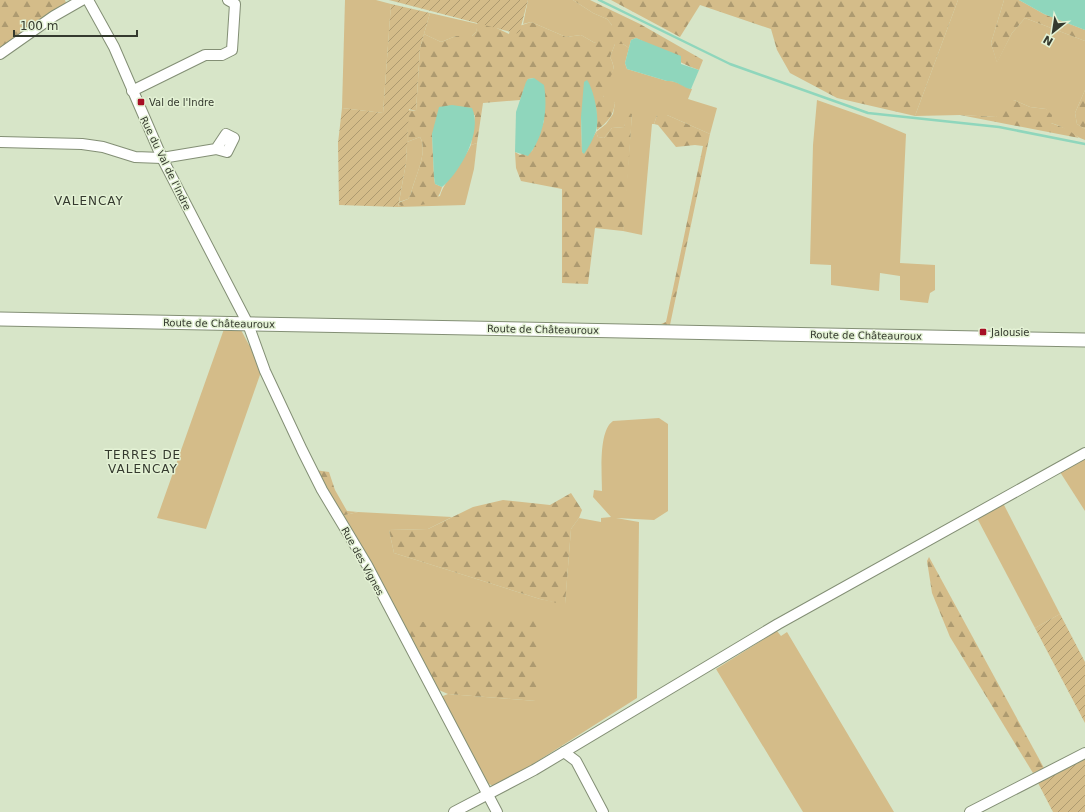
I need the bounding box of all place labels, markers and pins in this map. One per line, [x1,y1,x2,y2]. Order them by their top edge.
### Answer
marker: Val de l'Indre [136,97,146,107]
place label: Val de l'Indre [149,97,214,108]
marker: Jalousie [978,327,988,337]
place label: Jalousie [990,327,1029,338]

